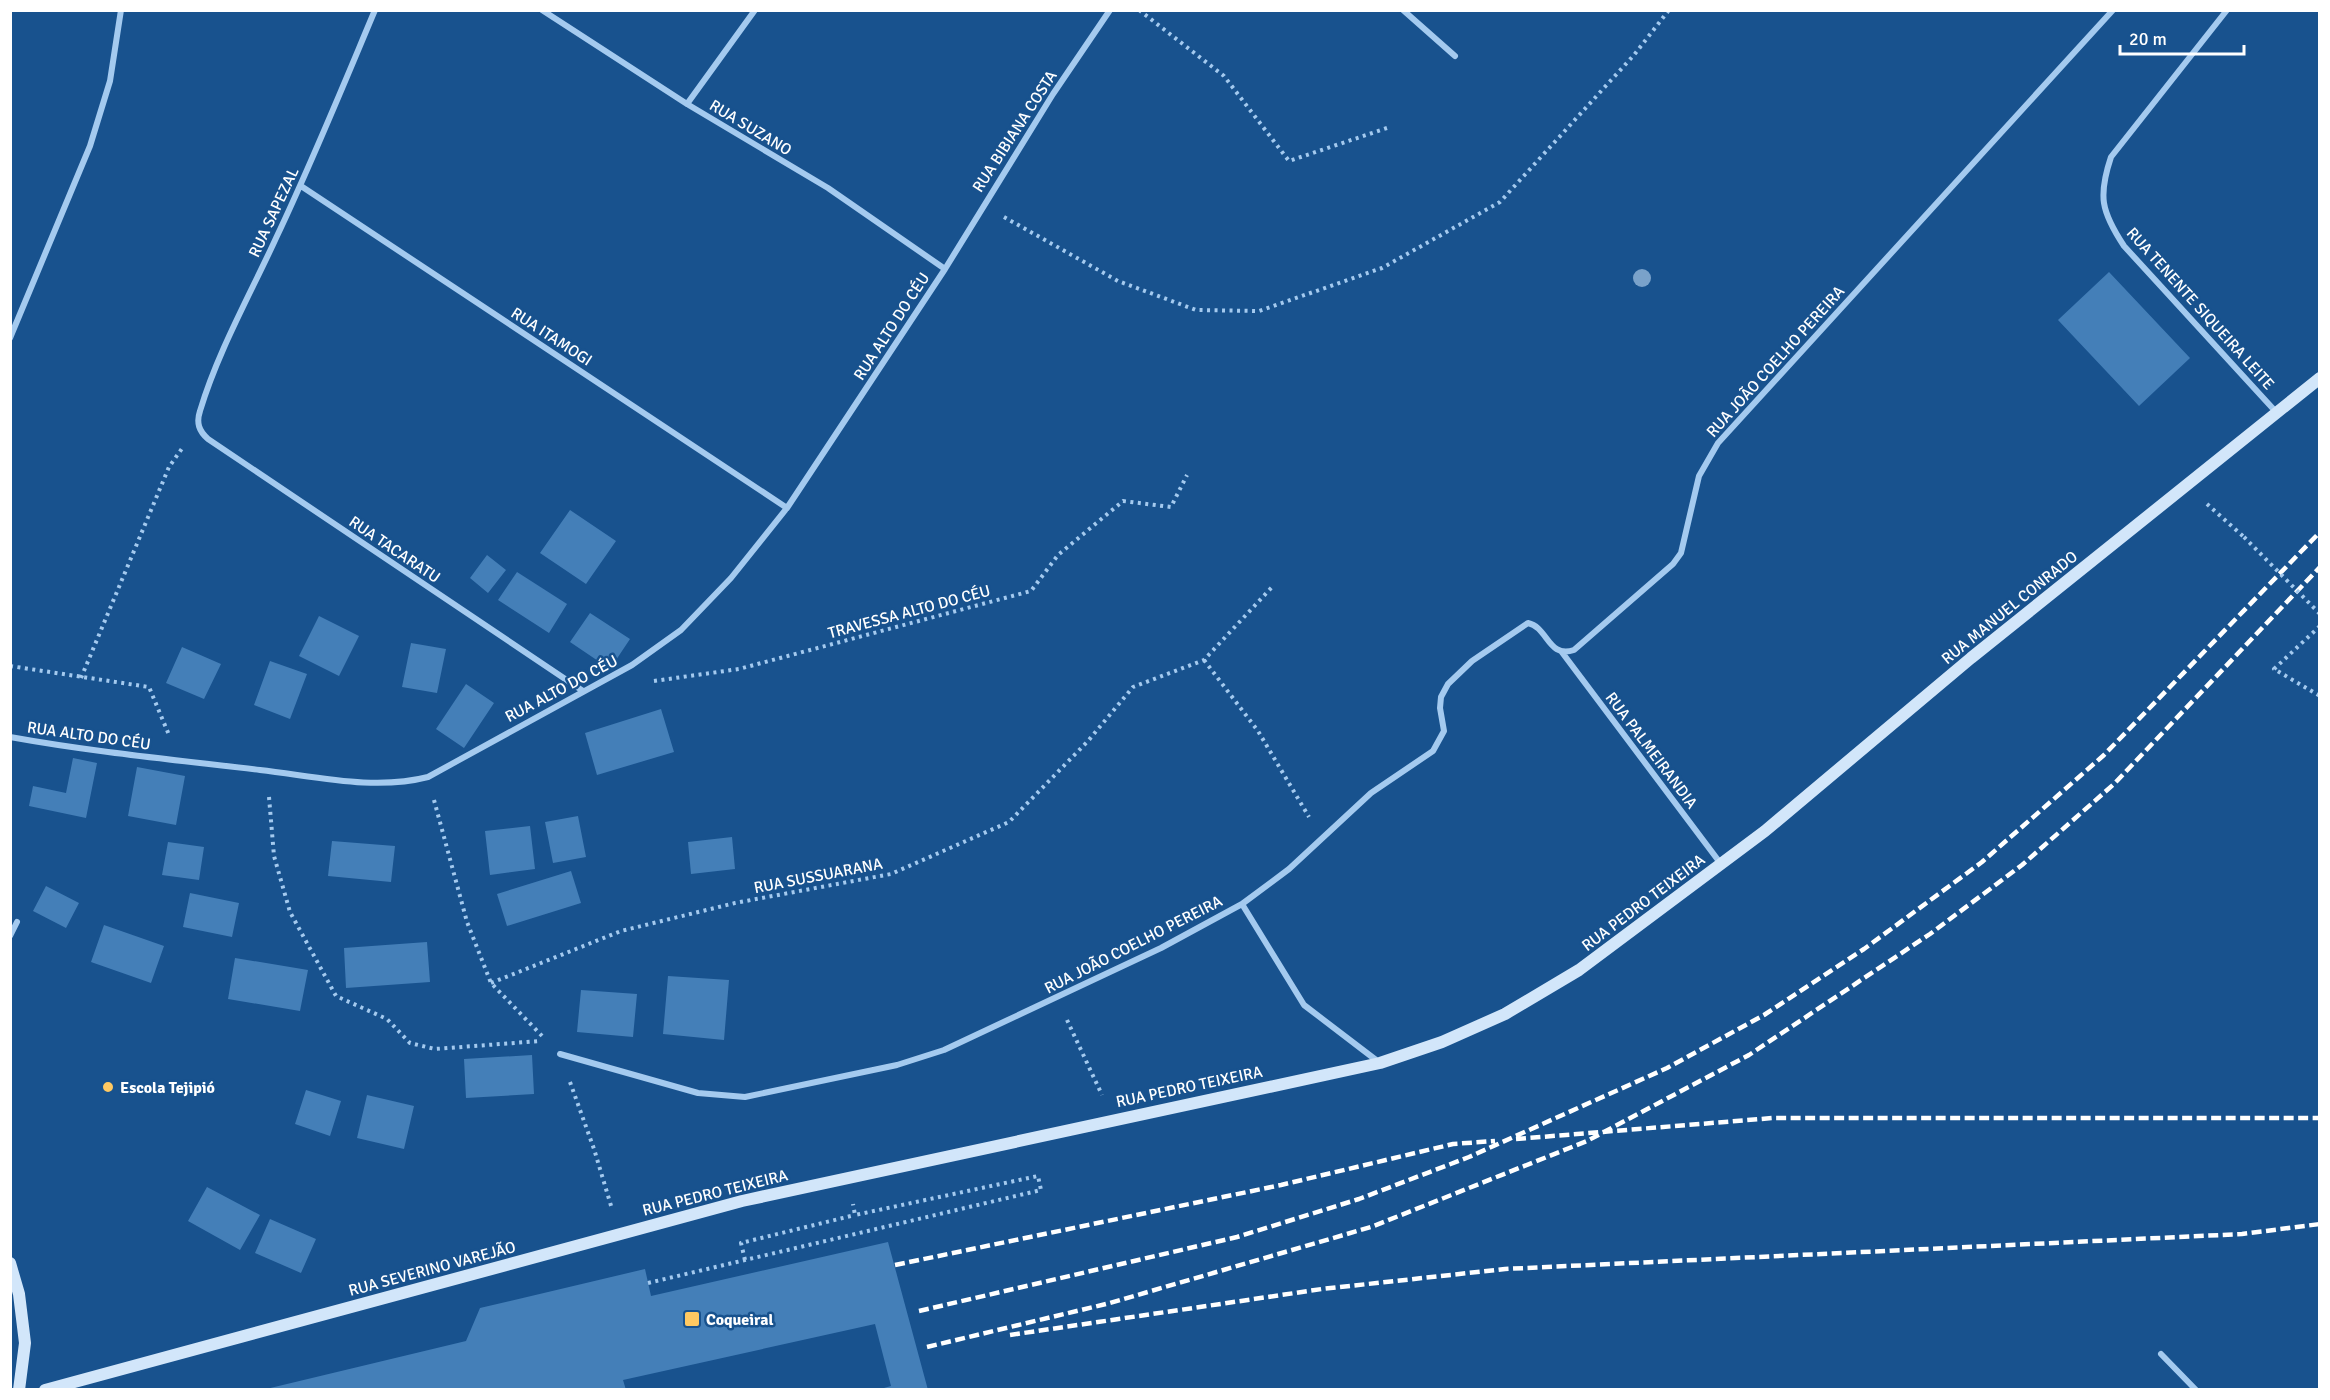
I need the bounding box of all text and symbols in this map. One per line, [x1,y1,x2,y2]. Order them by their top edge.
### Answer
scale bar [2120,18,2244,56]
text: 20 m [2129,28,2167,50]
street label: RUA BIBIANA COSTA [968,67,1062,196]
street label: RUA SUZANO [706,95,795,160]
street label: RUA SAPEZAL [244,164,303,261]
street label: RUA TENENTE SIQUEIRA LEITE [2122,223,2278,394]
street label: RUA ALTO DO CÉU [849,269,934,384]
street label: RUA JOÃO COELHO PEREIRA [1702,282,1849,442]
street label: RUA ITAMOGI [507,303,596,371]
street label: RUA TACARATU [345,512,444,588]
street label: RUA MANUEL CONRADO [1938,547,2082,669]
street label: TRAVESSA ALTO DO CÉU [826,581,993,643]
street label: RUA ALTO DO CÉU [502,651,621,727]
street label: RUA PALMEIRANDIA [1601,688,1702,813]
street label: RUA ALTO DO CÉU [26,717,152,755]
street label: RUA PEDRO TEIXEIRA [1578,850,1709,956]
street label: RUA SUSSUARANA [752,854,884,898]
street label: RUA JOÃO COELHO PEREIRA [1041,891,1226,999]
street label: RUA PEDRO TEIXEIRA [1114,1062,1264,1112]
place label: Escola Tejipió [120,1078,215,1098]
marker: Escola Tejipió [101,1080,115,1094]
street label: RUA PEDRO TEIXEIRA [640,1165,790,1221]
street label: RUA SEVERINO VAREJÃO [346,1237,518,1301]
marker: Coqueiral [683,1310,701,1328]
place label: Coqueiral [706,1310,774,1330]

